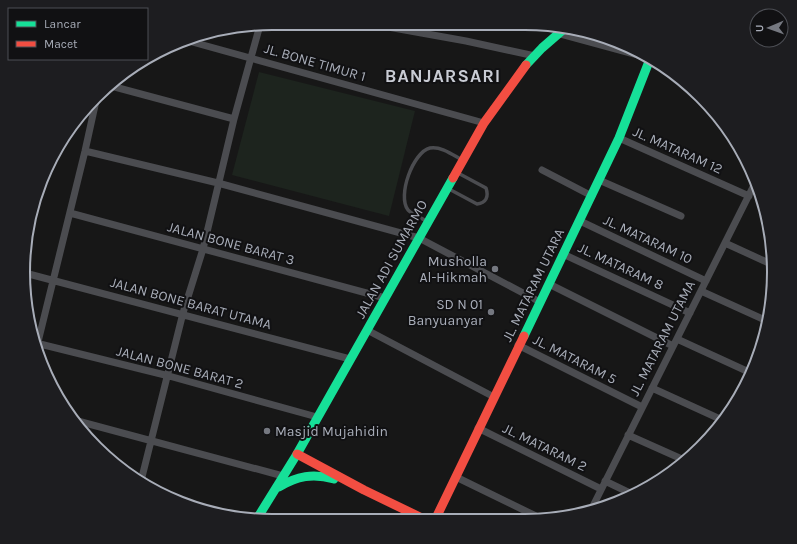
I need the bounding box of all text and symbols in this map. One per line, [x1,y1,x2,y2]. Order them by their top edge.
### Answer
legend [8,8,148,60]
north arrow [749,8,789,48]
text: Lancar [44,17,81,31]
text: U [753,24,766,32]
text: Macet [44,37,78,51]
street label: JL. BONE TIMUR 1 [262,40,368,85]
district label: BANJARSARI [385,65,501,87]
street label: JL. MATARAM 12 [630,123,725,178]
street label: JALAN ADI SUMARMO [352,197,431,321]
street label: JL. MATARAM 10 [600,211,695,268]
street label: JALAN BONE BARAT 3 [165,218,296,269]
street label: JL. MATARAM UTARA [499,226,568,345]
street label: JL. MATARAM 8 [575,239,666,294]
place label: Musholla Al-Hikmah [419,253,487,286]
marker: Musholla Al-Hikmah [490,264,500,274]
street label: JALAN BONE BARAT UTAMA [108,274,273,333]
street label: JL. MATARAM UTAMA [626,278,699,399]
place label: SD N 01 Banyuanyar [408,296,484,329]
marker: SD N 01 Banyuanyar [486,307,496,317]
street label: JL. MATARAM 5 [530,331,619,388]
street label: JALAN BONE BARAT 2 [114,342,245,393]
street label: JL. MATARAM 2 [500,420,590,475]
place label: Masjid Mujahidin [275,423,388,440]
marker: Masjid Mujahidin [262,426,272,436]

